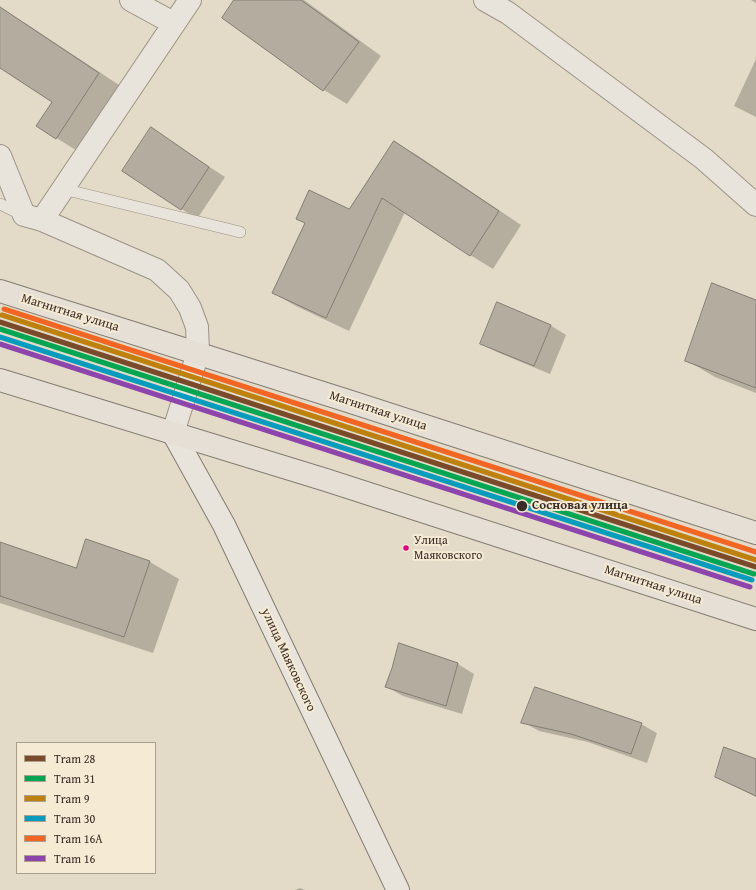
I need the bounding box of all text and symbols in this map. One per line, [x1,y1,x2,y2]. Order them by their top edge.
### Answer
street label: Магнитная улица [19,291,121,335]
street label: Магнитная улица [327,388,429,434]
place label: Сосновая улица [532,498,628,514]
marker: Сосновая улица [515,499,529,513]
place label: Улица Маяковского [414,534,482,562]
marker: Улица Маяковского [401,543,411,553]
street label: Магнитная улица [602,562,704,608]
street label: улица Маяковского [257,606,319,714]
legend [16,742,156,874]
text: Tram 28 [54,750,95,767]
text: Tram 31 [54,770,95,787]
text: Tram 9 [54,790,89,807]
text: Tram 30 [54,810,95,827]
text: Tram 16А [54,830,103,847]
text: Tram 16 [54,850,95,867]

